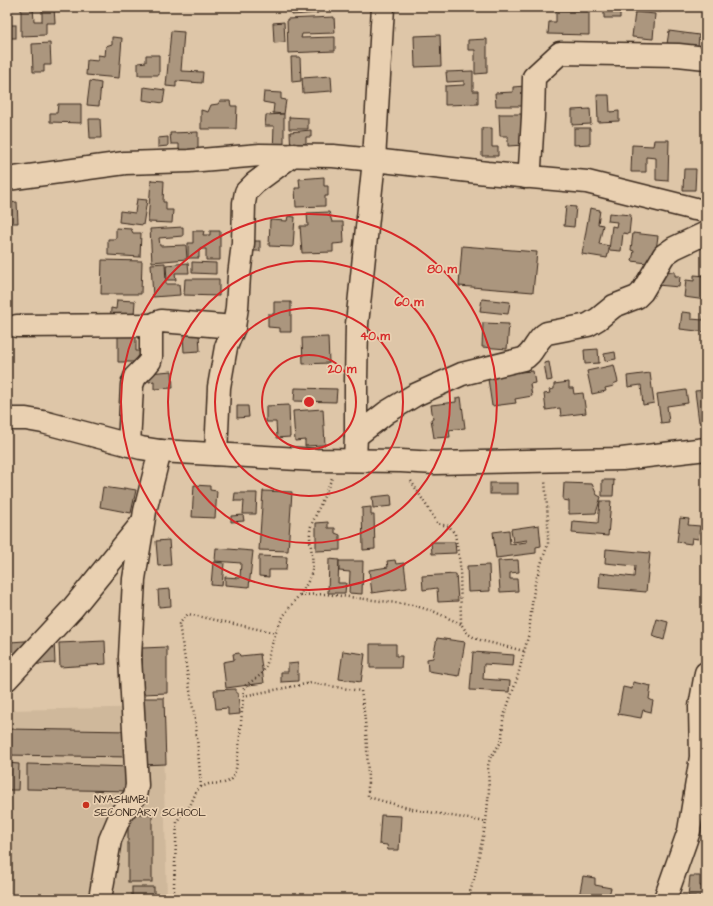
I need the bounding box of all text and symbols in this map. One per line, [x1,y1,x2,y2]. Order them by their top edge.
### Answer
text: 80 m [427,261,457,278]
text: 60 m [394,294,424,311]
text: 40 m [360,328,391,345]
text: 20 m [327,361,357,378]
centre of rings [302,395,316,409]
place label: NYASHIMBI SECONDARY SCHOOL [94,792,206,820]
marker: NYASHIMBI SECONDARY SCHOOL [81,800,91,810]

